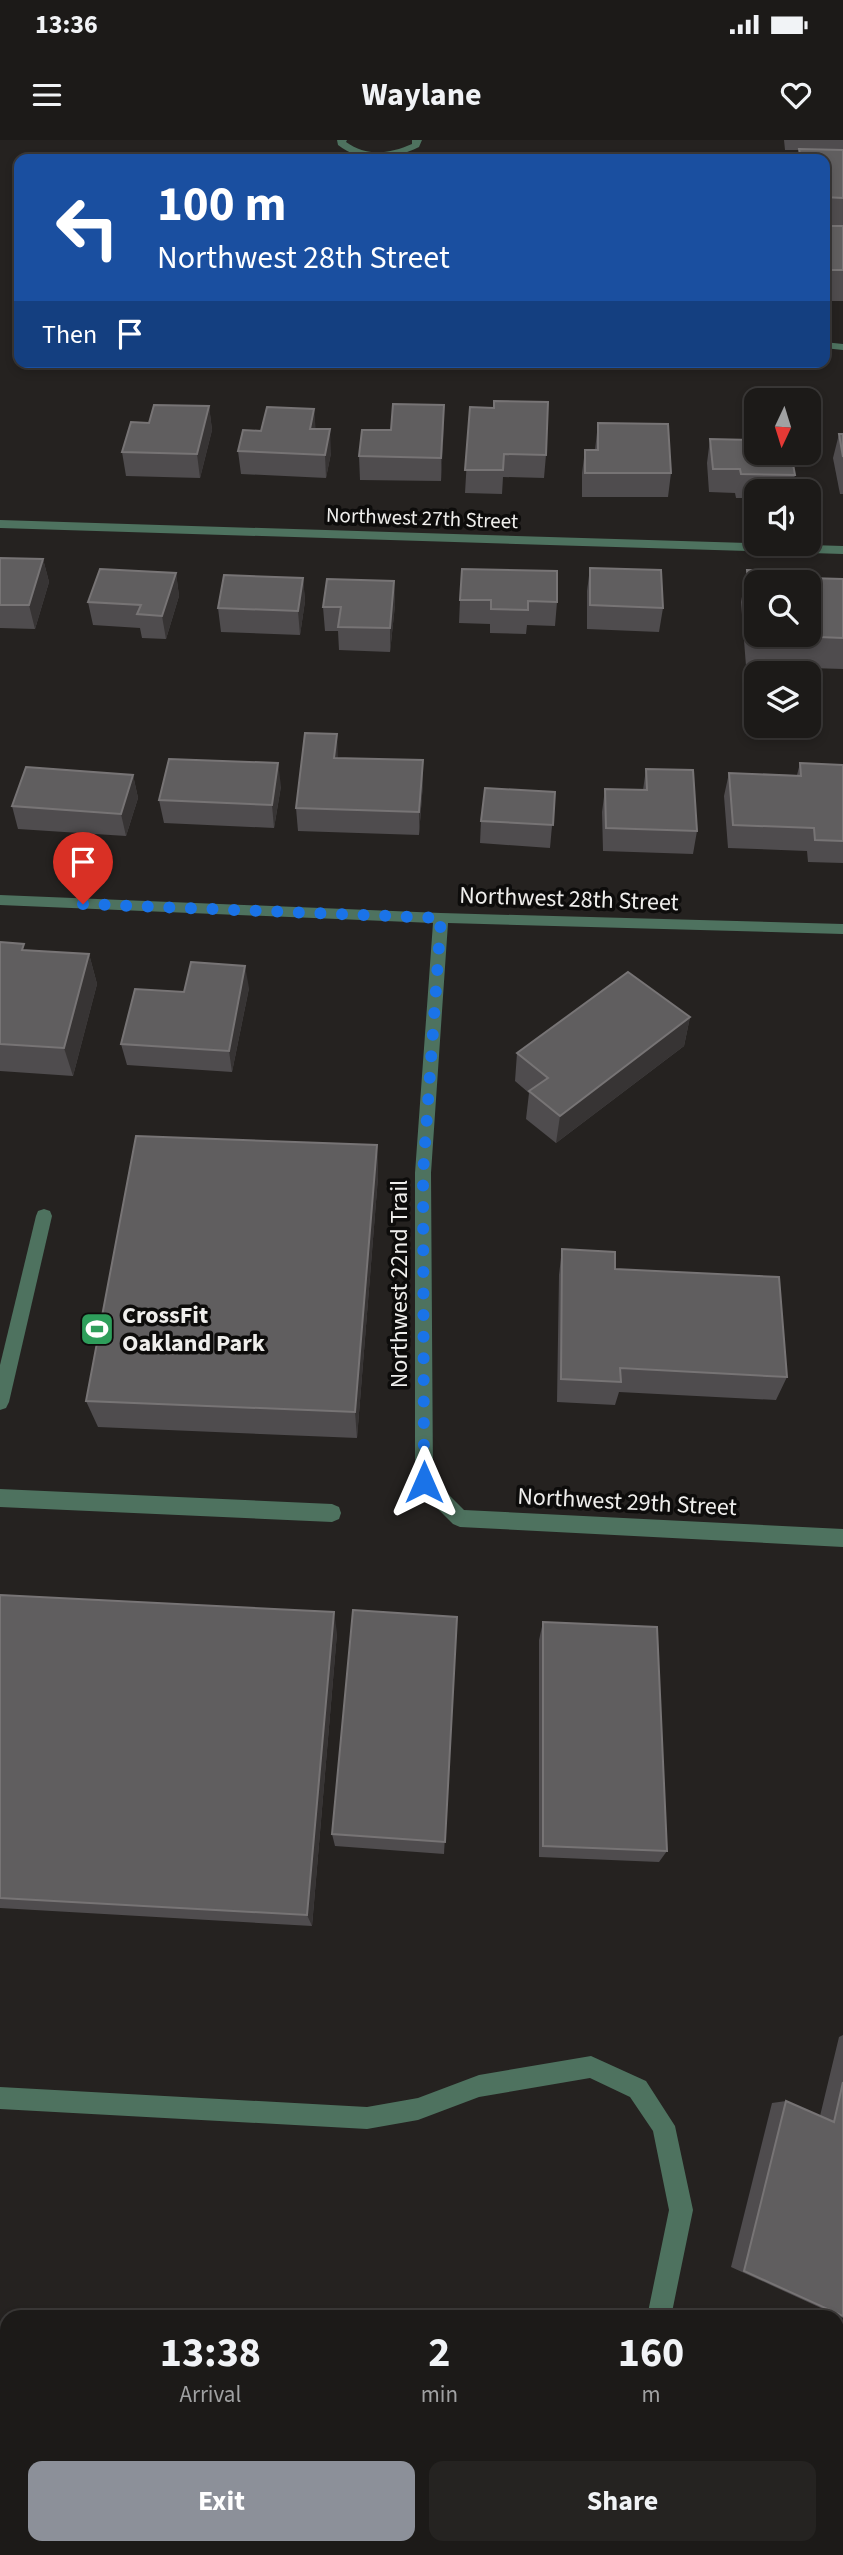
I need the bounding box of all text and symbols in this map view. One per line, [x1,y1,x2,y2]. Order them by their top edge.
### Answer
text: 13:36 [35,6,98,43]
text: Waylane [361,72,482,118]
icon: menu [28,76,66,114]
icon: heart [777,76,815,114]
text: 100 m [157,170,286,240]
icon: left [42,182,133,273]
text: Northwest 28th Street [157,235,450,281]
icon: arrive [111,315,149,353]
text: Then [42,316,97,353]
north arrow [744,388,821,466]
map controls [744,388,821,738]
button: sound [744,479,821,556]
street label: Northwest 27th Street [325,500,519,536]
button: search [744,570,821,647]
button: layers [744,661,821,738]
pin [53,832,113,904]
icon: arrive [64,843,102,881]
street label: Northwest 28th Street [459,878,679,920]
street label: Northwest 22nd Trail [382,1180,417,1388]
place label: CrossFit Oakland Park [122,1298,266,1361]
sports icon: CrossFit Oakland Park [78,1310,116,1348]
position arrow [387,1445,461,1519]
street label: Northwest 29th Street [516,1479,738,1525]
text: 13:38 [160,2323,261,2383]
text: 2 [428,2323,450,2383]
text: 160 [618,2323,684,2383]
text: Arrival [179,2378,241,2411]
text: min [421,2378,458,2411]
text: m [641,2378,661,2411]
button: Exit [28,2461,415,2541]
button: Share [429,2461,816,2541]

